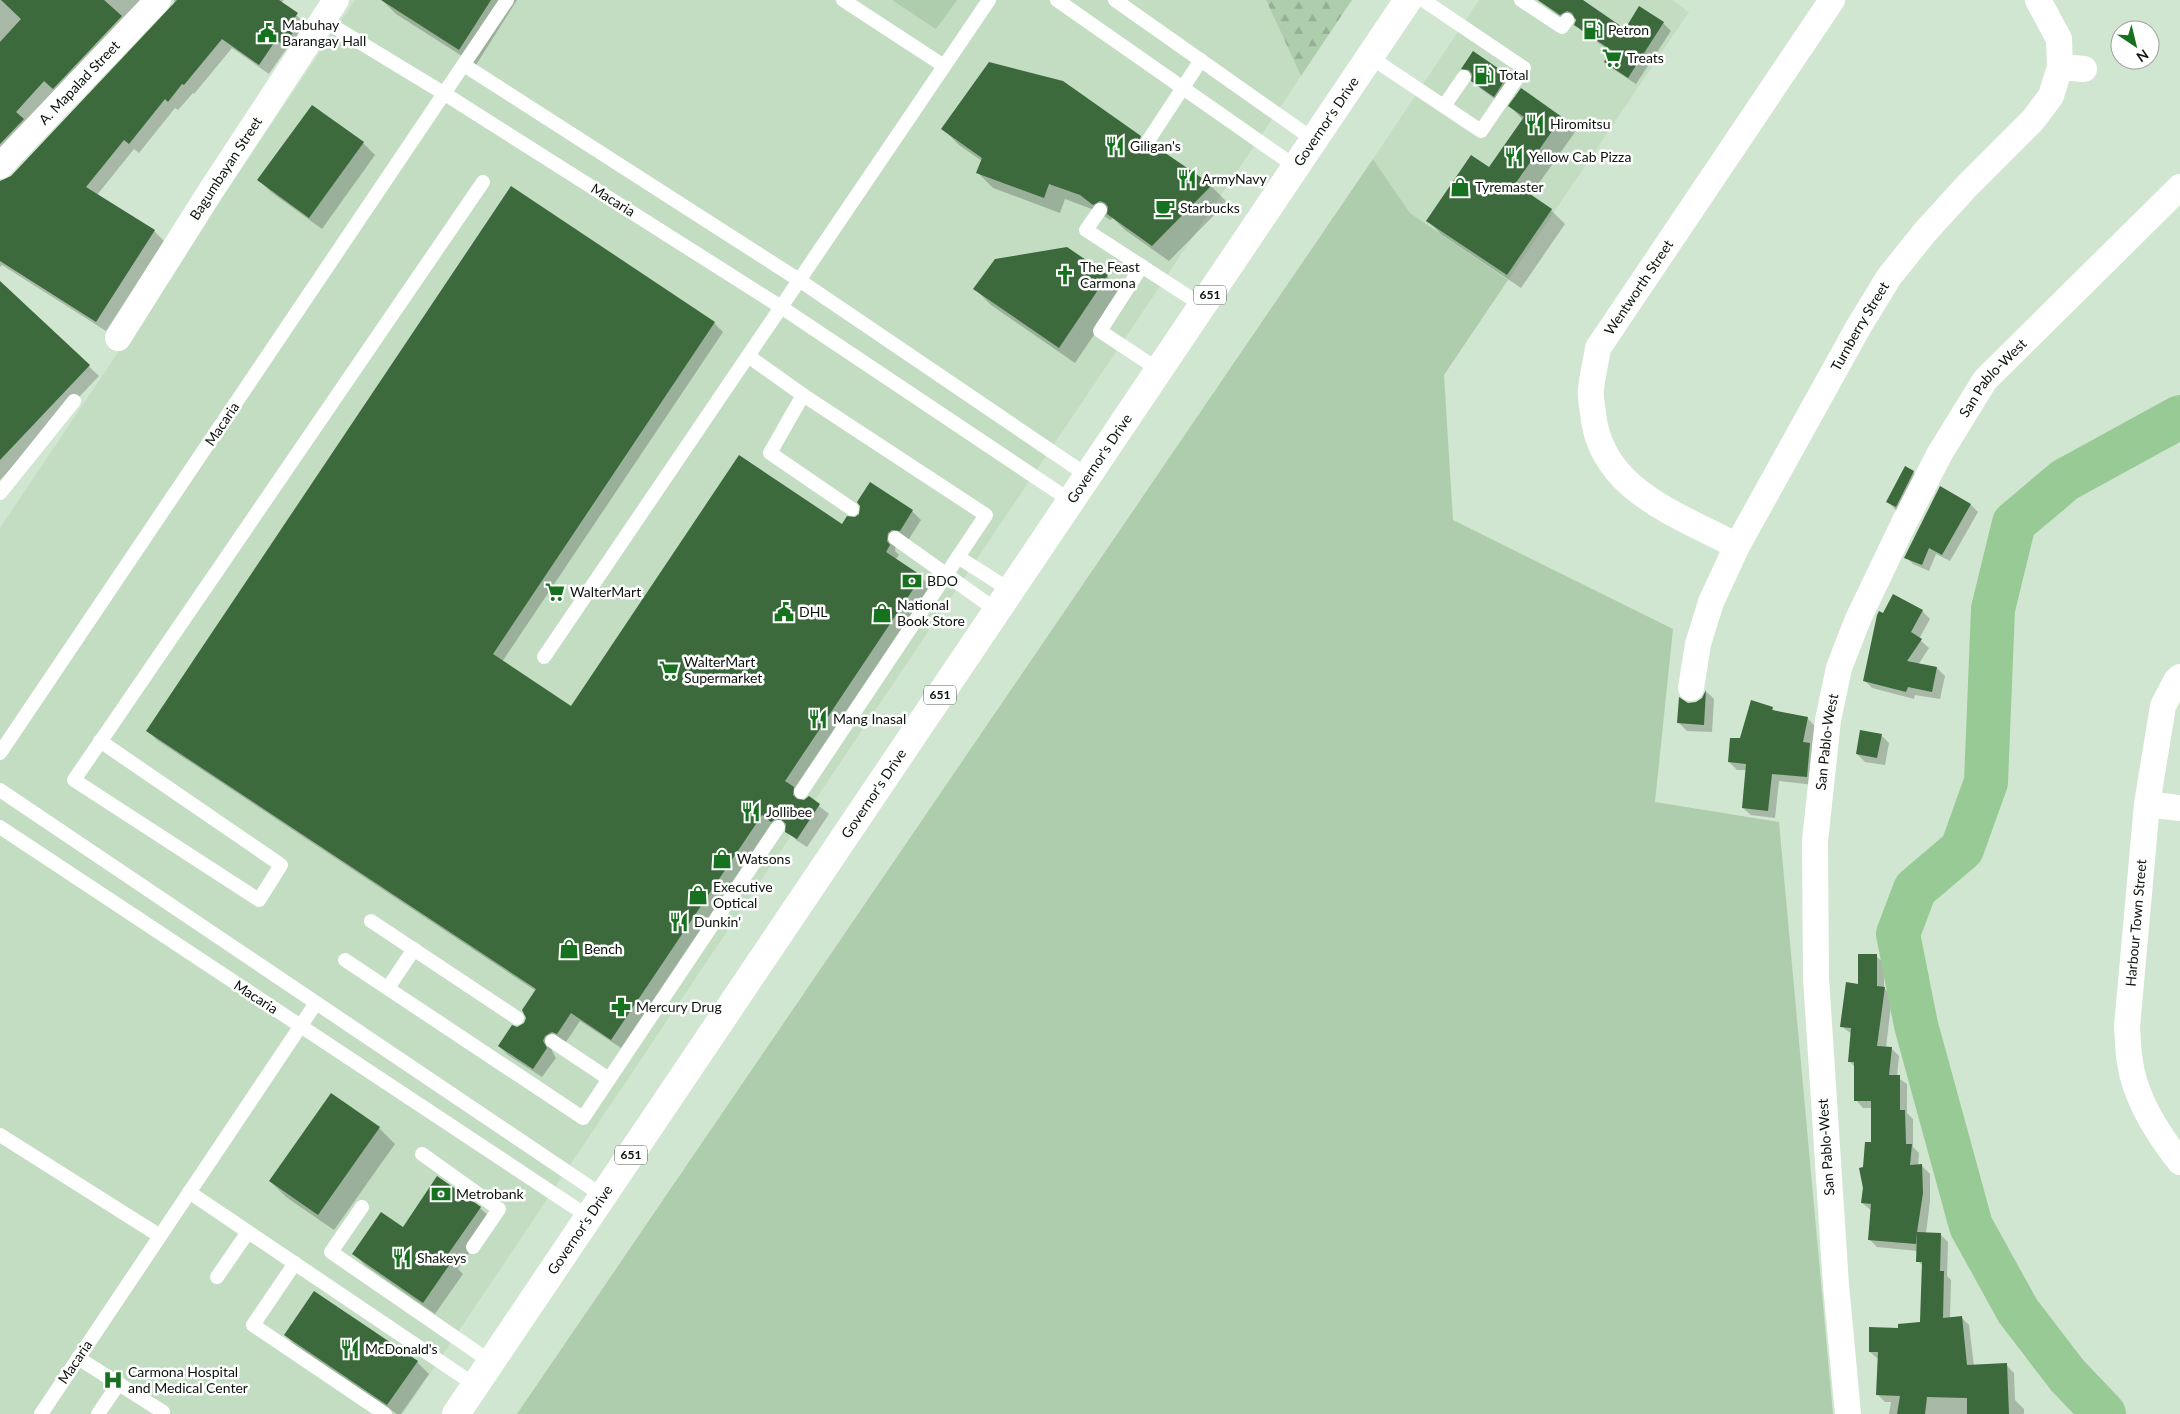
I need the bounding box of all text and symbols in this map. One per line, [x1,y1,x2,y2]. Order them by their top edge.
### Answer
place label: Mabuhay Barangay Hall [282,16,366,49]
fuel station icon: Petron [1582,19,1604,41]
north arrow [2110,20,2160,70]
place label: Petron [1608,21,1649,38]
public building icon: Mabuhay Barangay Hall [256,22,278,44]
street label: A. Mapalad Street [35,37,123,128]
text: N [2133,46,2152,66]
supermarket icon: Treats [1601,47,1623,69]
place label: Treats [1627,49,1664,66]
fuel station icon: Total [1473,64,1495,86]
place label: Total [1499,66,1529,83]
street label: Governor's Drive [1290,73,1362,169]
street label: Bagumbayan Street [186,113,265,223]
restaurant icon: Hiromitsu [1524,113,1546,135]
place label: Hiromitsu [1550,115,1610,132]
restaurant icon: Giligan's [1104,135,1126,157]
place label: Giligan's [1130,137,1181,154]
restaurant icon: Yellow Cab Pizza [1503,146,1525,168]
place label: Yellow Cab Pizza [1529,148,1631,165]
restaurant icon: ArmyNavy [1176,168,1198,190]
place label: ArmyNavy [1202,170,1267,187]
shop icon: Tyremaster [1449,176,1471,198]
place label: Tyremaster [1475,178,1543,195]
street label: Macaria [588,179,638,220]
cafe icon: Starbucks [1154,197,1176,219]
place label: Starbucks [1180,199,1240,216]
street label: Wentworth Street [1600,236,1676,338]
place label: The Feast Carmona [1080,258,1140,291]
church icon: The Feast Carmona [1054,264,1076,286]
street label: Turnberry Street [1827,278,1892,374]
road number: 651 [1194,286,1226,304]
street label: San Pablo-West [1955,335,2030,420]
street label: Macaria [201,399,242,449]
street label: Governor's Drive [1063,410,1135,506]
bank icon: BDO [901,570,923,592]
place label: BDO [927,572,958,589]
supermarket icon: WalterMart [544,581,566,603]
place label: WalterMart [570,583,641,600]
place label: National Book Store [897,596,965,629]
public building icon: DHL [773,601,795,623]
shop icon: National Book Store [871,602,893,624]
place label: DHL [799,603,828,620]
place label: WalterMart Supermarket [684,653,762,686]
supermarket icon: WalterMart Supermarket [658,659,680,681]
road number: 651 [924,686,956,704]
street label: San Pablo-West [1812,692,1841,791]
restaurant icon: Mang Inasal [807,708,829,730]
place label: Mang Inasal [833,710,906,727]
street label: Governor's Drive [837,745,909,841]
restaurant icon: Jollibee [740,801,762,823]
place label: Jollibee [766,803,812,820]
shop icon: Watsons [711,848,733,870]
place label: Watsons [737,850,790,867]
street label: Harbour Town Street [2121,859,2150,987]
place label: Executive Optical [713,878,773,911]
shop icon: Executive Optical [687,884,709,906]
restaurant icon: Dunkin' [668,911,690,933]
place label: Dunkin' [694,913,741,930]
shop icon: Bench [558,938,580,960]
place label: Bench [584,940,623,957]
street label: Macaria [231,976,281,1017]
pharmacy icon: Mercury Drug [610,996,632,1018]
place label: Mercury Drug [636,998,722,1015]
street label: San Pablo-West [1814,1098,1837,1196]
road number: 651 [615,1146,647,1164]
street label: Governor's Drive [543,1182,616,1278]
bank icon: Metrobank [430,1183,452,1205]
place label: Metrobank [456,1185,525,1202]
restaurant icon: Shakeys [391,1247,413,1269]
place label: Shakeys [417,1249,466,1266]
street label: Macaria [54,1337,95,1387]
restaurant icon: McDonald's [339,1338,361,1360]
place label: McDonald's [365,1340,438,1357]
place label: Carmona Hospital and Medical Center [128,1363,248,1396]
hospital icon: Carmona Hospital and Medical Center [102,1369,124,1391]

